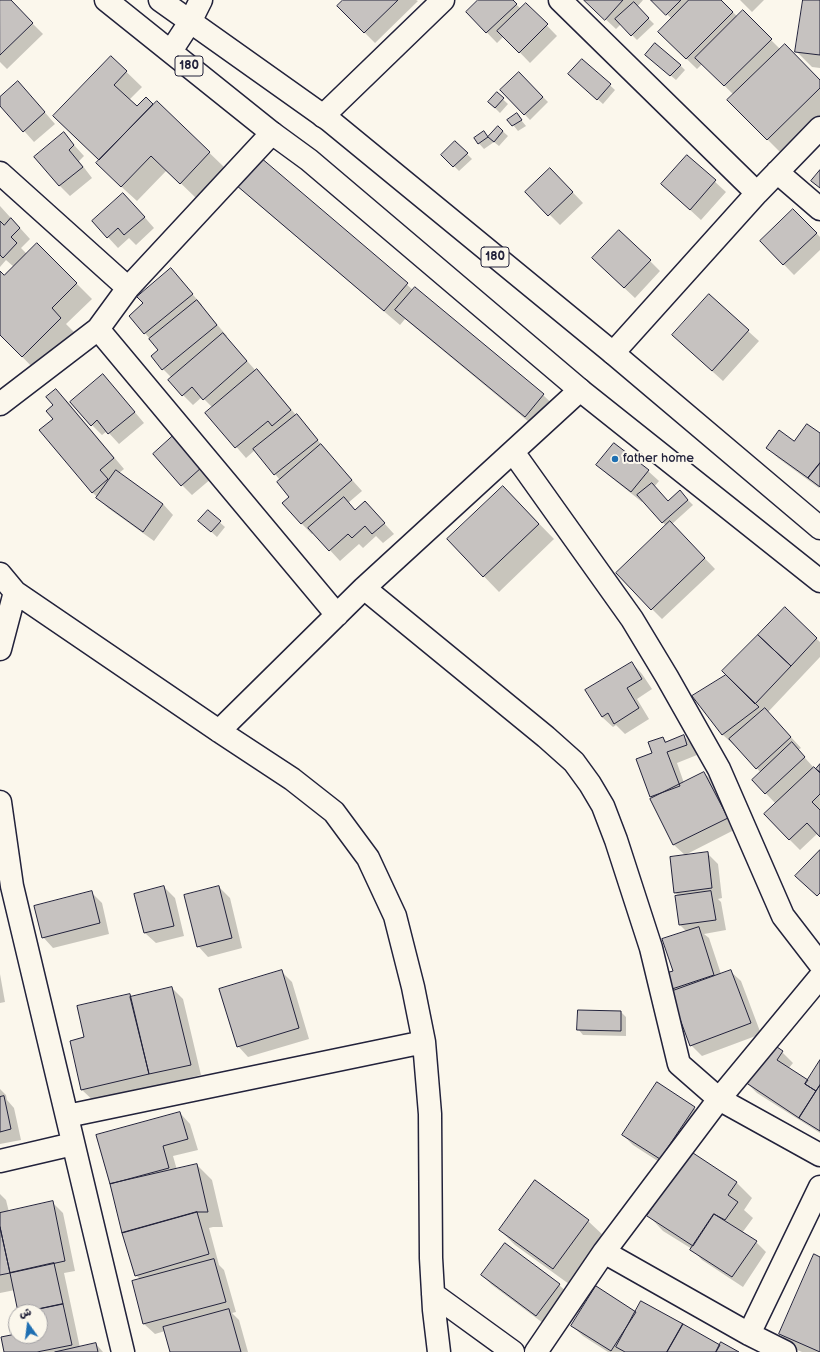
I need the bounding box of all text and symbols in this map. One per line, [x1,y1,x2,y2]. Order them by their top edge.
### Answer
road number: 180 [175,56,203,76]
road number: 180 [481,247,509,267]
place label: father home [623,451,694,467]
marker: father home [610,454,620,464]
north arrow [8,1304,48,1344]
text: ش [18,1305,33,1321]

